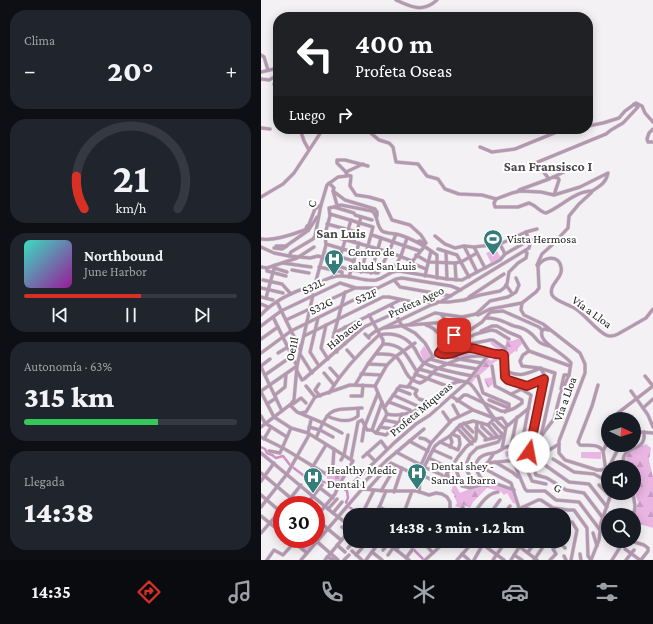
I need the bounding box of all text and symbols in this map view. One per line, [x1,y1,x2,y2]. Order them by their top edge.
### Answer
icon: left [289,28,341,80]
text: 400 m [355,28,433,59]
text: Clima [24,33,55,48]
text: 20° [107,54,154,87]
text: − [24,58,36,83]
text: + [225,58,237,83]
text: Profeta Oseas [355,61,452,81]
icon: right [334,104,356,126]
text: Luego [289,107,326,123]
text: 21 [112,155,149,201]
district label: San Fransisco I [504,158,592,174]
street label: C [304,199,320,209]
text: km/h [115,200,146,216]
district label: San Luis [316,225,366,241]
sports icon: Vista Hermosa [482,228,504,256]
place label: Vista Hermosa [507,232,577,246]
place label: Centro de salud San Luis [348,245,417,273]
text: Northbound [84,248,163,264]
hospital icon: Centro de salud San Luis [323,248,345,276]
text: June Harbor [84,264,147,279]
street label: S32L [300,275,326,297]
street label: Profeta Ageo [386,283,446,321]
street label: S32F [353,285,379,307]
street label: Vía a Lloa [569,293,615,331]
street label: S32G [307,294,335,318]
icon: previous [49,304,71,326]
icon: pause [120,304,142,326]
icon: next [191,304,213,326]
street label: Habacuc [323,316,365,352]
pin [437,318,471,352]
icon: arrive [443,324,465,346]
street label: Oe11l [283,336,301,362]
text: Autonomía · 63% [24,359,112,374]
street label: Via a Lloa [551,375,580,423]
street label: Profeta Miqueas [387,379,455,439]
text: 315 km [24,380,114,413]
north arrow [601,412,641,452]
map controls [601,412,641,548]
position arrow [508,431,550,473]
place label: Dental shey - Sandra Ibarra [431,459,496,487]
button: sound [601,460,641,500]
hospital icon: Dental shey - Sandra Ibarra [406,462,428,490]
place label: Healthy Medic Dental 1 [327,463,397,491]
hospital icon: Healthy Medic Dental 1 [302,466,324,494]
text: Llegada [24,474,65,489]
street label: G [551,480,565,496]
text: 14:38 [24,495,94,528]
speed limit sign: 30 [273,496,325,548]
button: search [601,508,641,548]
text: 14:38 · 3 min · 1.2 km [390,520,524,536]
icon: directions [135,578,163,606]
icon: music [226,578,254,606]
icon: phone [318,578,346,606]
icon: climate [410,578,438,606]
icon: car [501,578,529,606]
icon: filters [593,578,621,606]
text: 14:35 [32,582,71,602]

